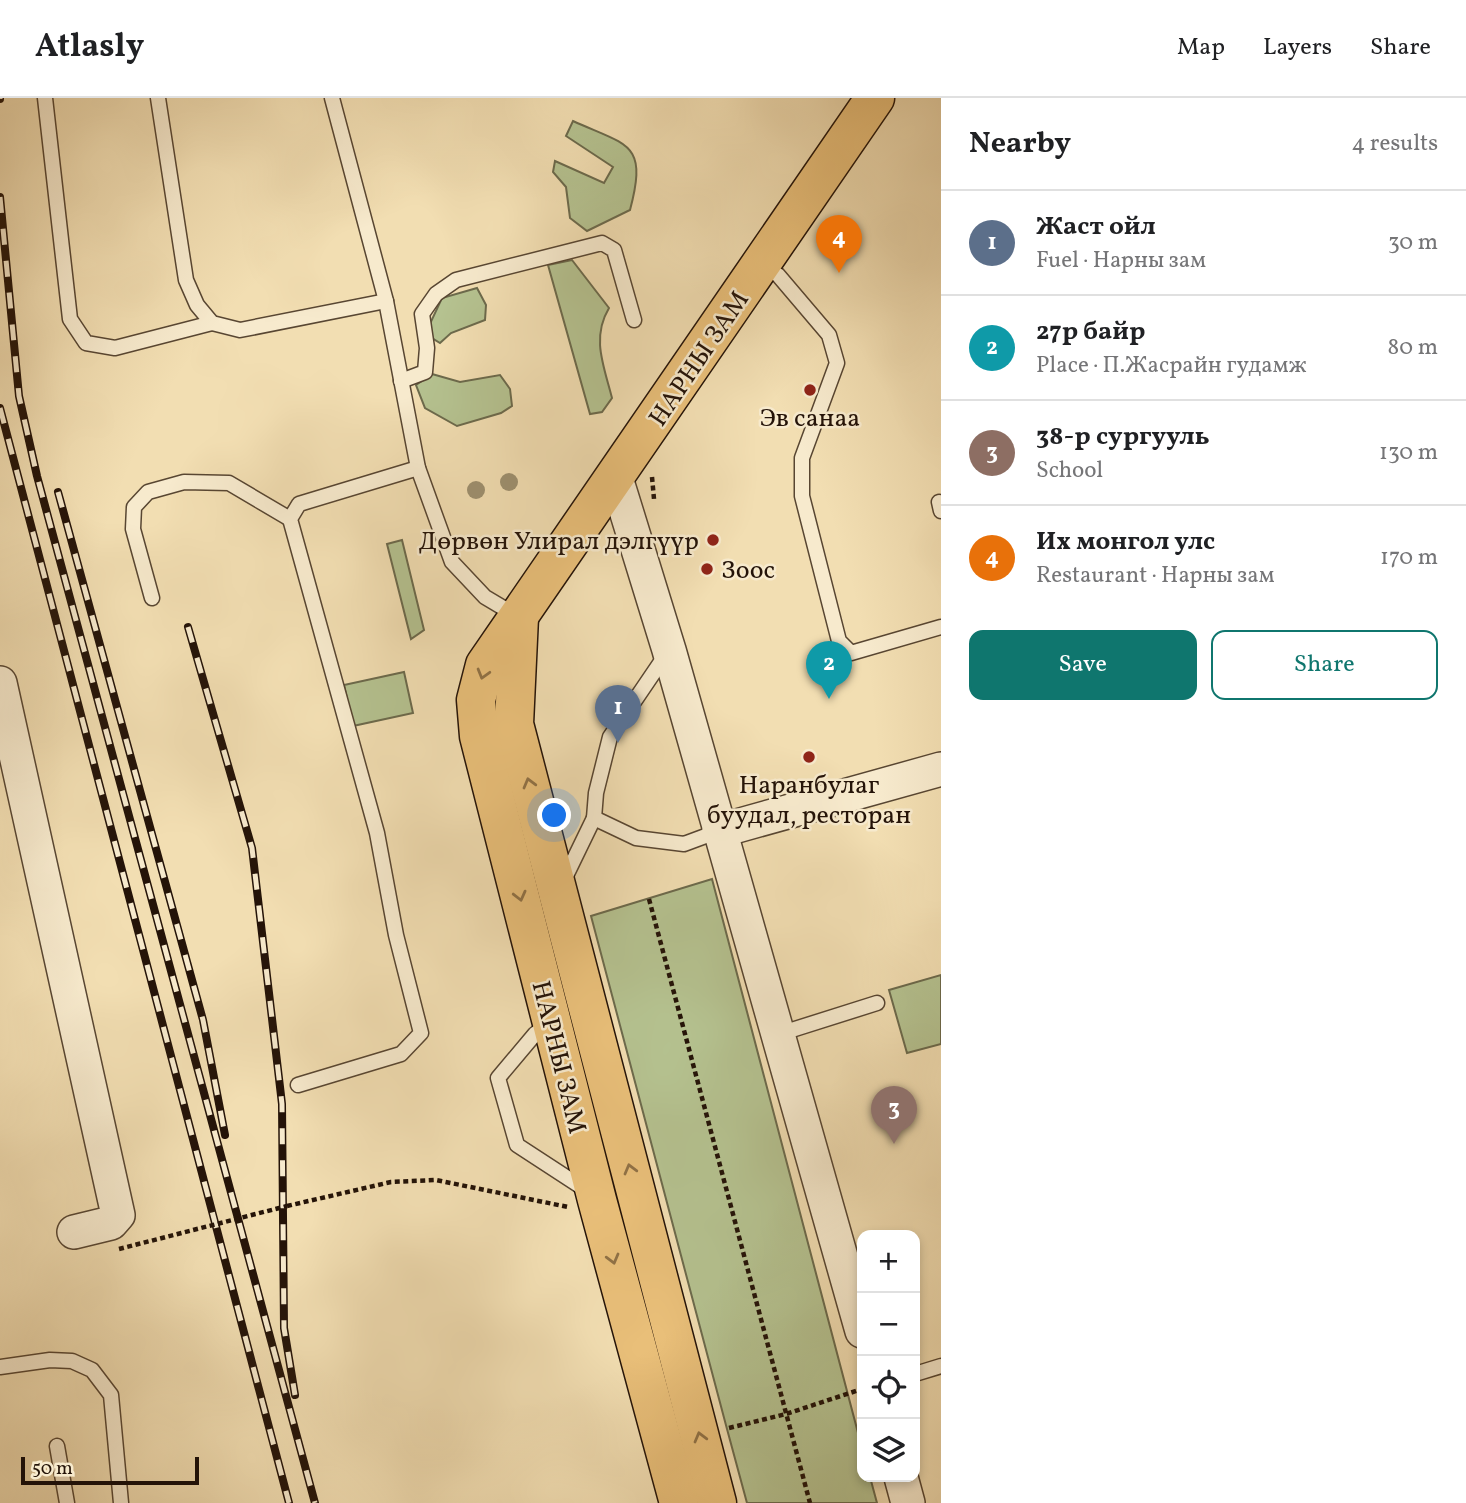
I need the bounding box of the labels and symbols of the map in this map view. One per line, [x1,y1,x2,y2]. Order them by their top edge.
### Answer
pin: 4 [816,215,862,273]
street label: НАРНЫ ЗАМ [641,284,758,434]
marker: Эв санаа [802,382,818,398]
place label: Эв санаа [760,401,860,437]
place label: Дөрвөн Улирал дэлгүүр [418,524,699,560]
marker: Дөрвөн Улирал дэлгүүр [705,532,721,548]
place label: Зоос [721,553,775,589]
marker: Зоос [699,561,715,577]
pin: 2 [806,641,852,699]
one-way arrow [477,668,491,680]
pin: 1 [595,685,641,743]
marker: Наранбулаг буудал, ресторан [801,749,817,765]
place label: Наранбулаг буудал, ресторан [707,768,911,834]
one-way arrow [523,777,537,789]
your location [537,798,571,832]
one-way arrow [512,890,526,902]
street label: НАРНЫ ЗАМ [522,977,594,1138]
pin: 3 [871,1086,917,1144]
one-way arrow [624,1163,638,1175]
one-way arrow [605,1252,619,1264]
one-way arrow [694,1431,708,1443]
scale bar [21,1454,200,1486]

